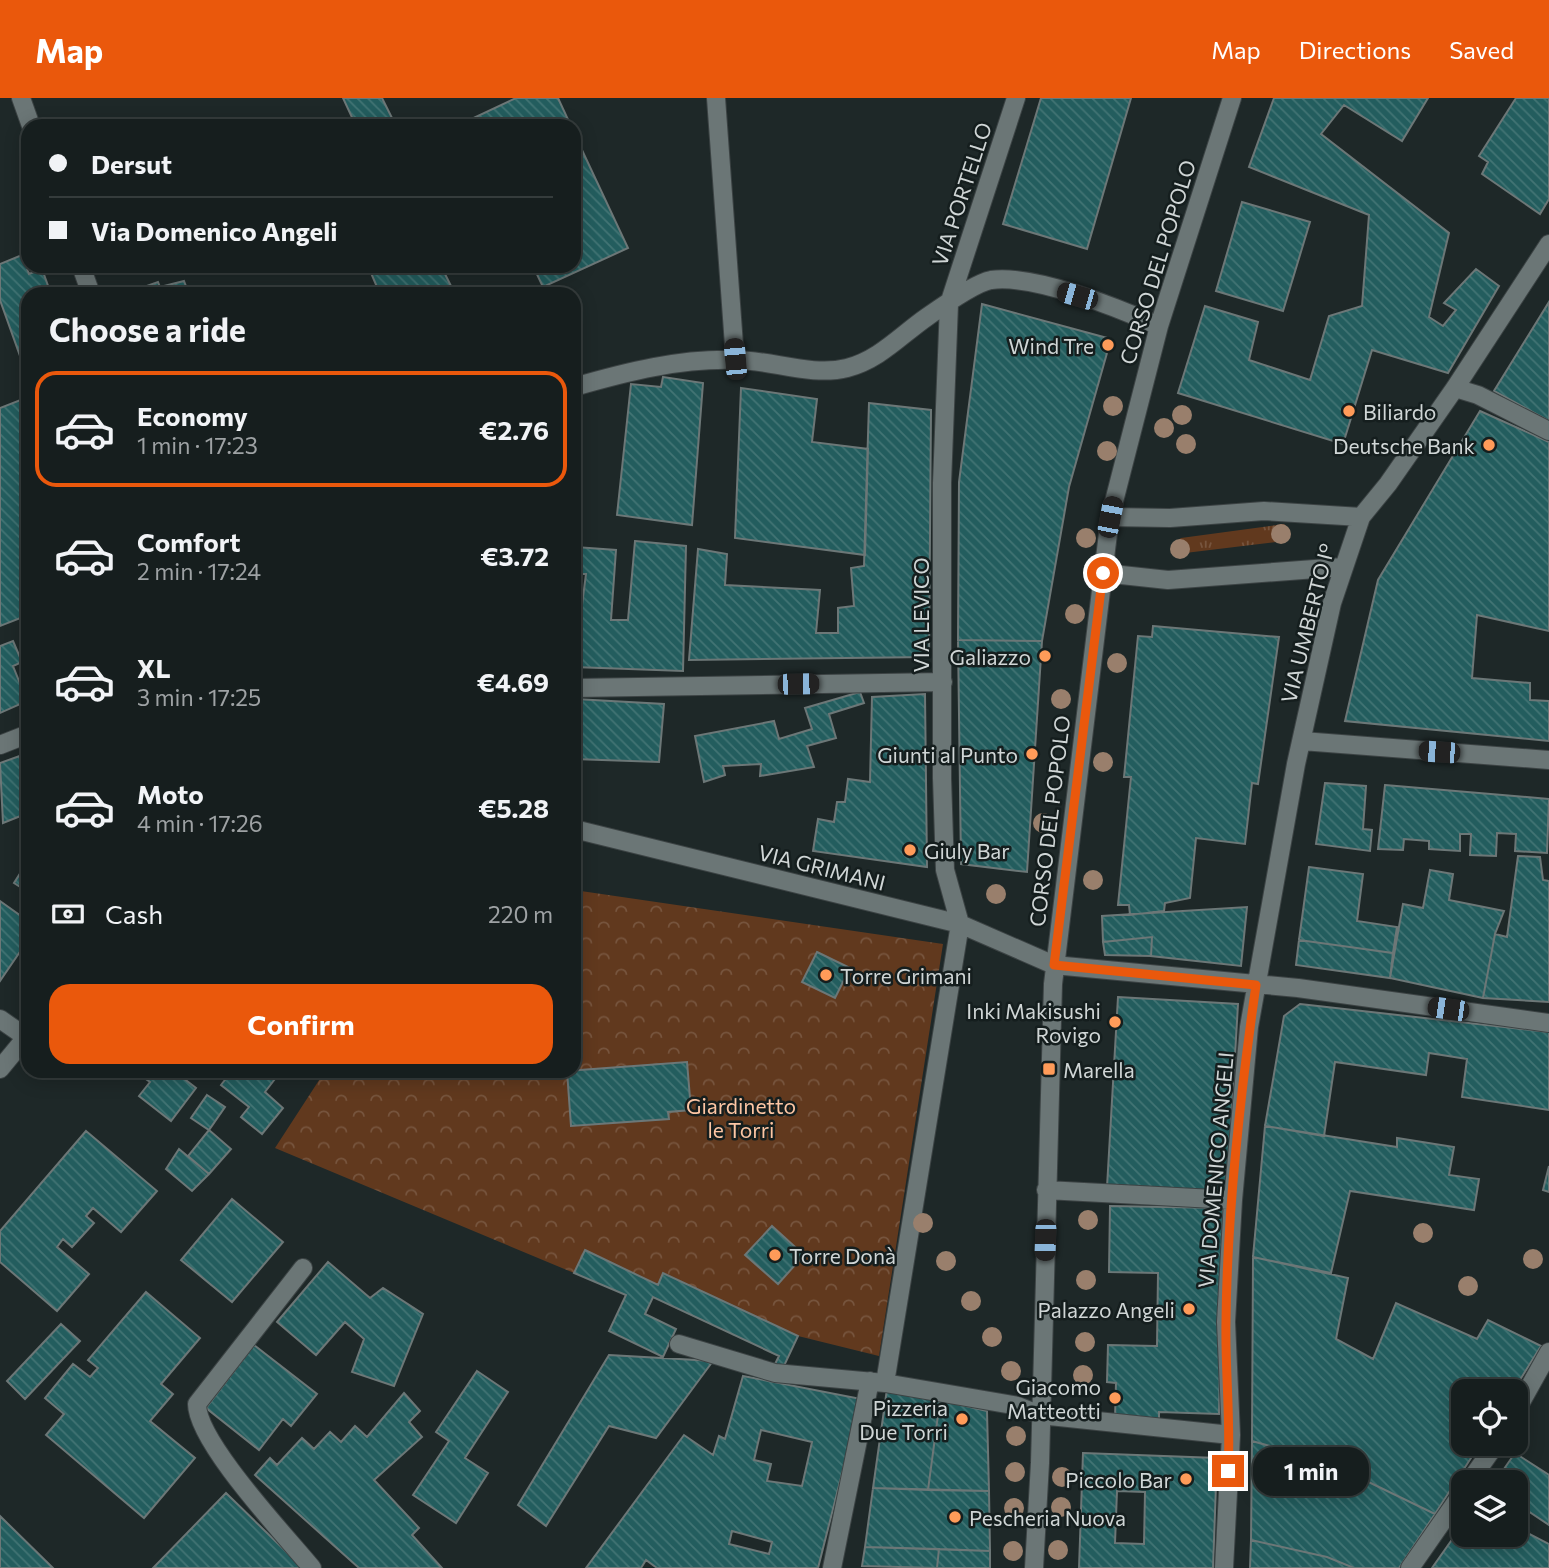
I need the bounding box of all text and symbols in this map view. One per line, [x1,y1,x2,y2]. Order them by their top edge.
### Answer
text: Map [35,29,103,70]
text: Map [1211,35,1261,64]
text: Directions [1299,35,1411,64]
text: Saved [1449,35,1514,64]
street label: VIA PORTELLO [926,119,996,269]
text: Dersut [91,148,172,179]
street label: CORSO DEL POPOLO [1114,157,1200,367]
text: Via Domenico Angeli [91,215,338,246]
car [1054,280,1101,312]
text: Choose a ride [49,309,246,349]
place label: Wind Tre [1008,333,1094,358]
car [723,337,748,381]
marker: Wind Tre [1100,337,1116,353]
icon: car [53,398,116,461]
place label: Biliardo [1363,399,1436,424]
text: Economy [137,400,248,431]
marker: Biliardo [1341,403,1357,419]
text: €2.76 [479,414,549,445]
text: 1 min · 17:23 [137,431,258,459]
place label: Deutsche Bank [1333,433,1475,458]
marker: Deutsche Bank [1481,437,1497,453]
car [1096,494,1125,540]
icon: car [53,524,116,587]
text: Comfort [137,526,240,557]
text: €3.72 [480,540,549,571]
street label: VIA UMBERTO I° [1275,541,1339,705]
text: 2 min · 17:24 [137,557,261,585]
street label: VIA LEVICO [908,557,933,673]
route start [1087,557,1119,589]
place label: Galiazzo [950,644,1031,669]
marker: Galiazzo [1037,648,1053,664]
icon: car [53,650,116,713]
text: XL [137,652,171,683]
text: €4.69 [477,666,549,697]
car [777,673,820,695]
text: 3 min · 17:25 [137,683,261,711]
street label: CORSO DEL POPOLO [1024,714,1074,928]
car [1418,740,1461,764]
place label: Giunti al Punto [877,742,1018,767]
marker: Giunti al Punto [1024,746,1040,762]
icon: car [53,776,116,839]
text: Moto [137,778,204,809]
text: €5.28 [478,792,549,823]
text: 4 min · 17:26 [137,809,263,837]
place label: Giuly Bar [924,838,1010,863]
street label: VIA GRIMANI [756,839,888,895]
marker: Giuly Bar [902,842,918,858]
icon: cash [49,895,87,933]
text: Cash [105,898,163,929]
text: 220 m [488,900,553,928]
place label: Torre Grimani [840,963,972,988]
marker: Torre Grimani [818,967,834,983]
button: Confirm [49,984,553,1064]
car [1426,996,1471,1022]
place label: Inki Makisushi Rovigo [966,998,1101,1047]
marker: Inki Makisushi Rovigo [1107,1014,1123,1030]
street label: VIA DOMENICO ANGELI [1192,1051,1238,1289]
place label: Marella [1063,1057,1135,1082]
marker: Marella [1041,1061,1057,1077]
park label: Giardinetto le Torri [686,1093,796,1142]
car [1034,1219,1057,1261]
place label: Torre Donà [789,1243,896,1268]
marker: Torre Donà [767,1247,783,1263]
place label: Palazzo Angeli [1038,1297,1175,1322]
marker: Palazzo Angeli [1181,1301,1197,1317]
place label: Giacomo Matteotti [1007,1374,1101,1423]
map controls [1451,1379,1528,1547]
button: locate [1451,1379,1528,1456]
marker: Giacomo Matteotti [1107,1390,1123,1406]
place label: Pizzeria Due Torri [859,1395,948,1444]
marker: Pizzeria Due Torri [954,1411,970,1427]
callout: 1 min [1252,1446,1368,1496]
route end [1212,1455,1244,1487]
text: 1 min [1284,1457,1338,1485]
place label: Piccolo Bar [1065,1467,1172,1492]
button: layers [1451,1470,1528,1547]
marker: Piccolo Bar [1178,1471,1194,1487]
place label: Pescheria Nuova [969,1505,1126,1530]
marker: Pescheria Nuova [947,1509,963,1525]

